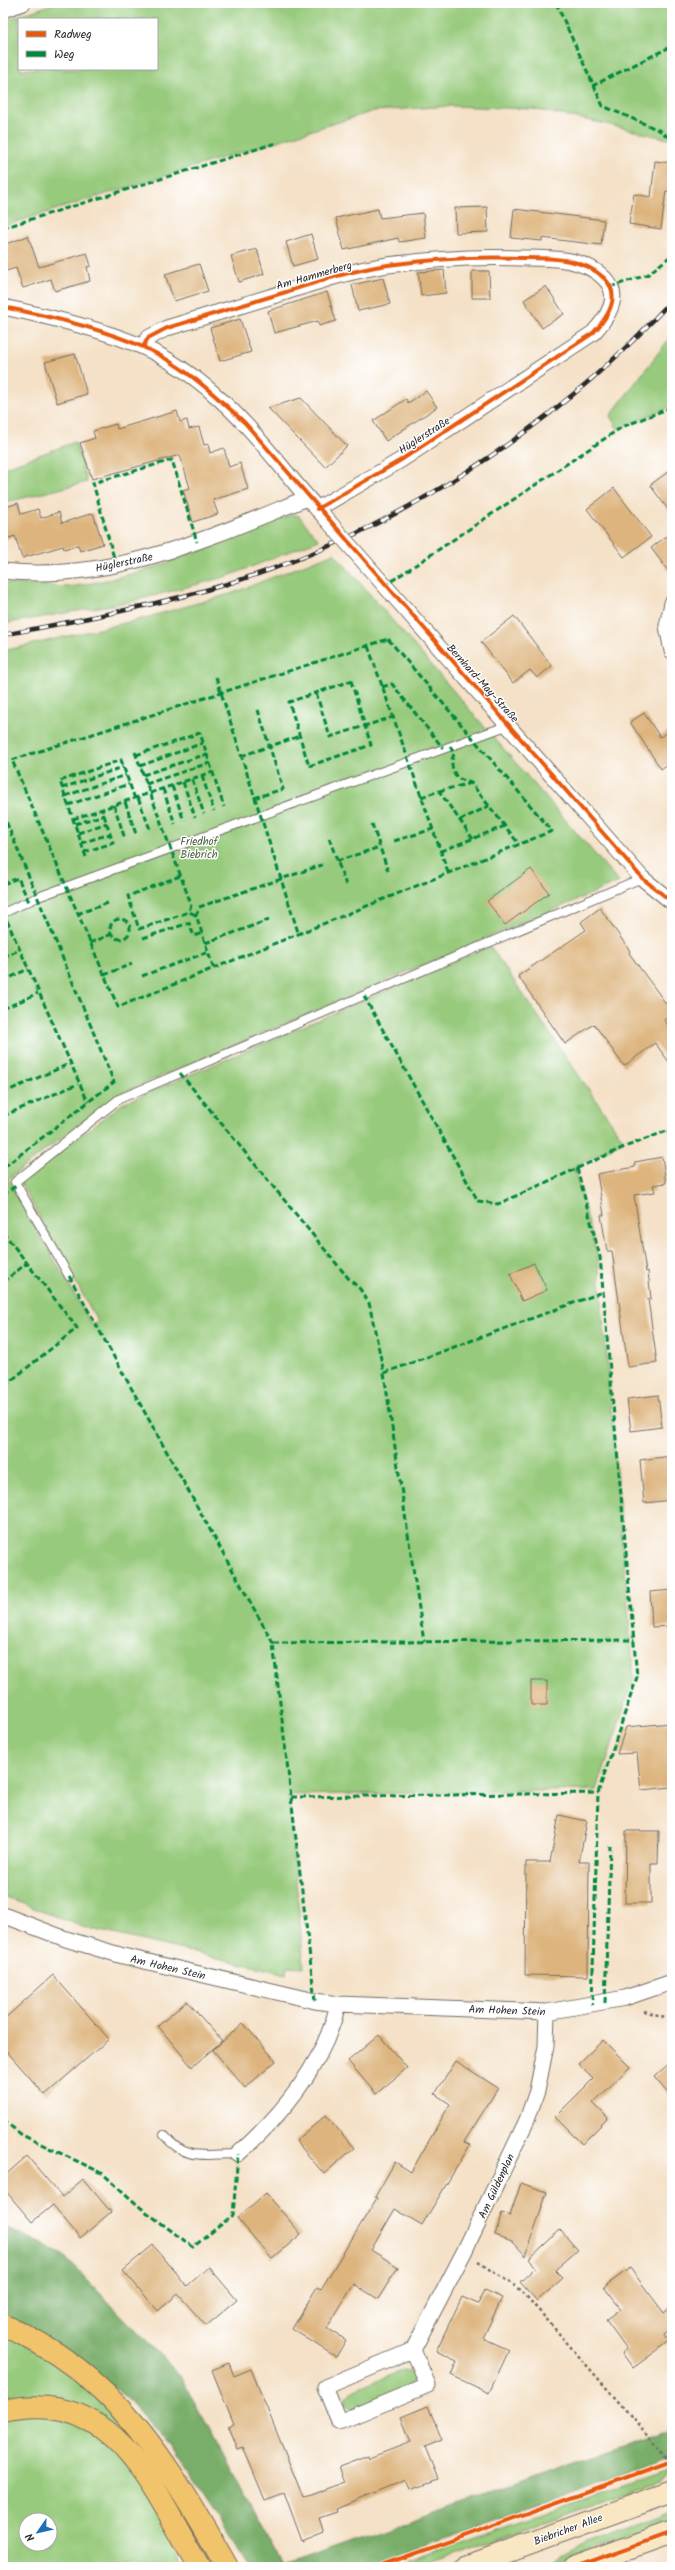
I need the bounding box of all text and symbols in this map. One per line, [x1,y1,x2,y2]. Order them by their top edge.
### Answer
legend [18,18,158,70]
text: Radweg [54,25,92,44]
text: Weg [54,45,75,64]
street label: Am Hammerberg [274,257,354,295]
street label: Hüglerstraße [395,412,454,459]
street label: Hüglerstraße [94,548,155,578]
street label: Bernhard-May-Straße [442,640,523,727]
park label: Friedhof Biebrich [180,833,220,864]
street label: Am Hohen Stein [128,1951,207,1985]
street label: Am Hohen Stein [468,2001,546,2021]
street label: Am Güldenplan [474,2151,520,2222]
street label: Biebricher Allee [531,2509,605,2551]
north arrow [18,2512,58,2552]
text: N [21,2529,40,2545]

